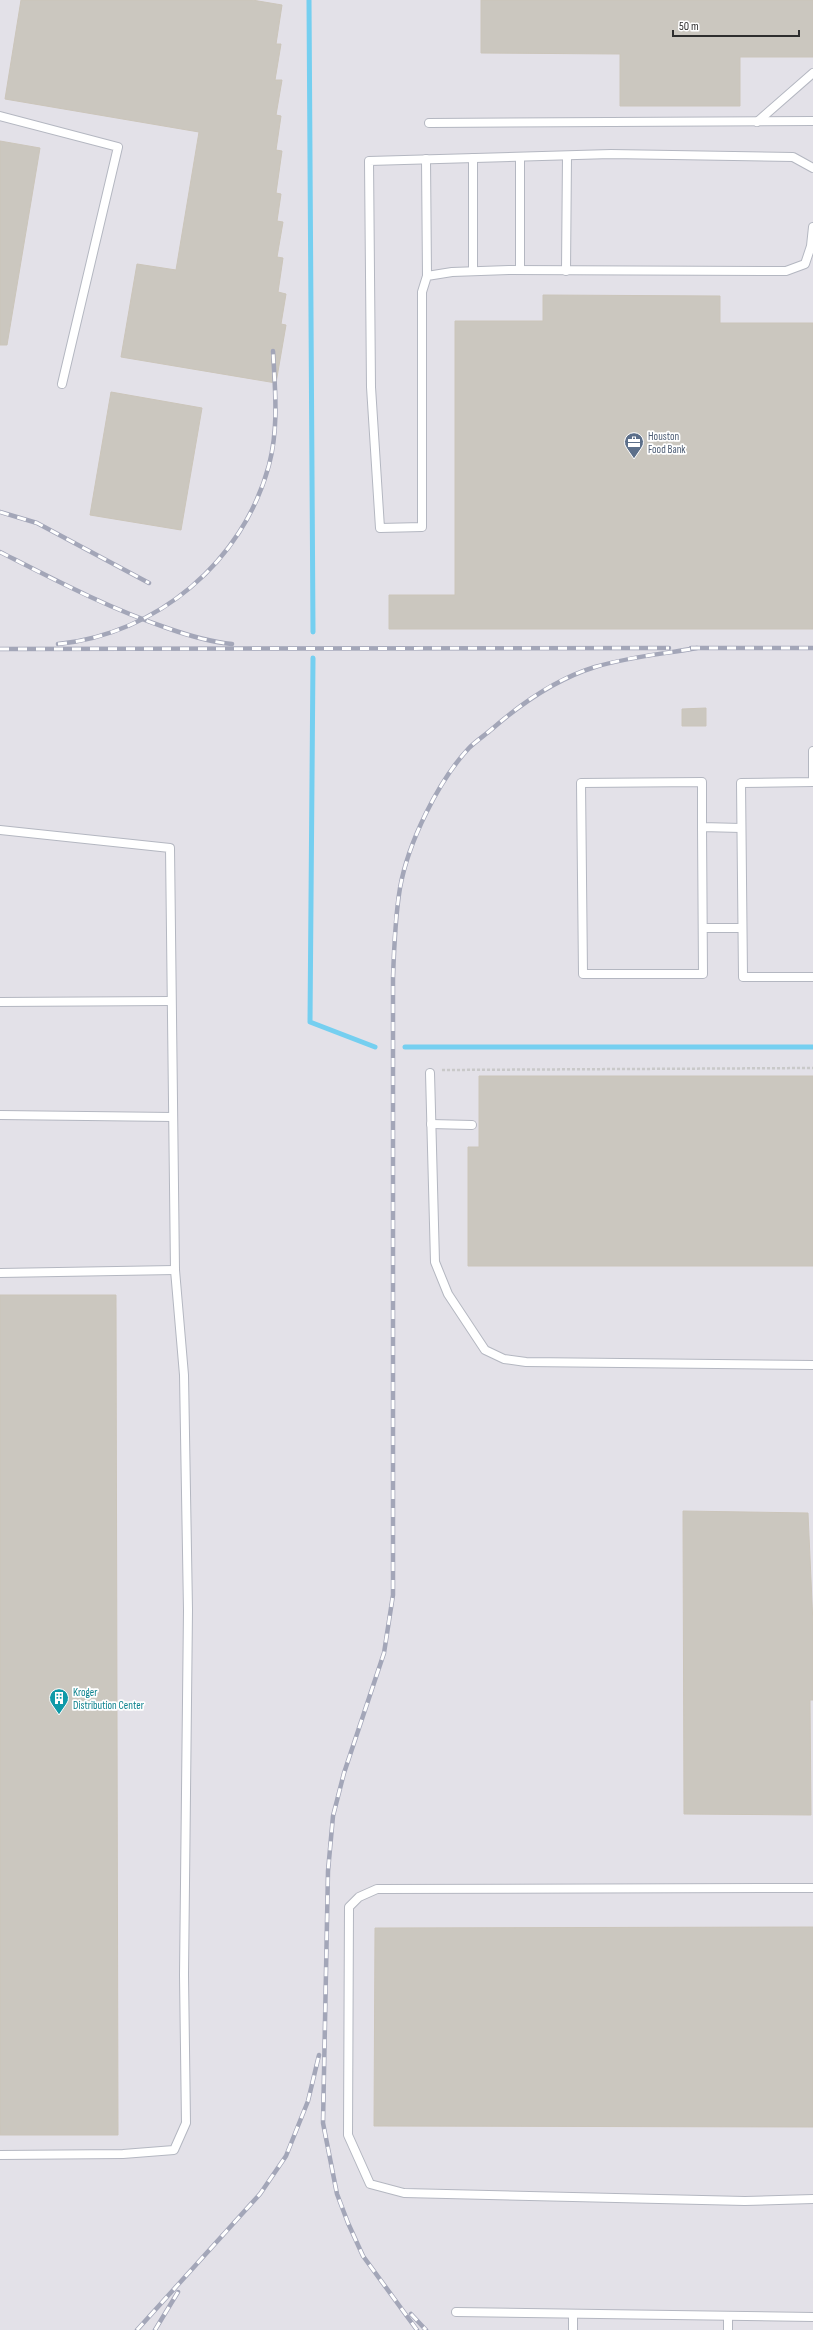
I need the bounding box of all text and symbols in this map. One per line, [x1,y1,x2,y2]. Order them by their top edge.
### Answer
scale bar [673,12,799,38]
text: 50 m [679,19,699,34]
place label: Houston Food Bank [648,430,686,456]
office icon: Houston Food Bank [623,431,645,459]
place label: Kroger Distribution Center [73,1686,144,1712]
building icon: Kroger Distribution Center [48,1687,70,1715]

